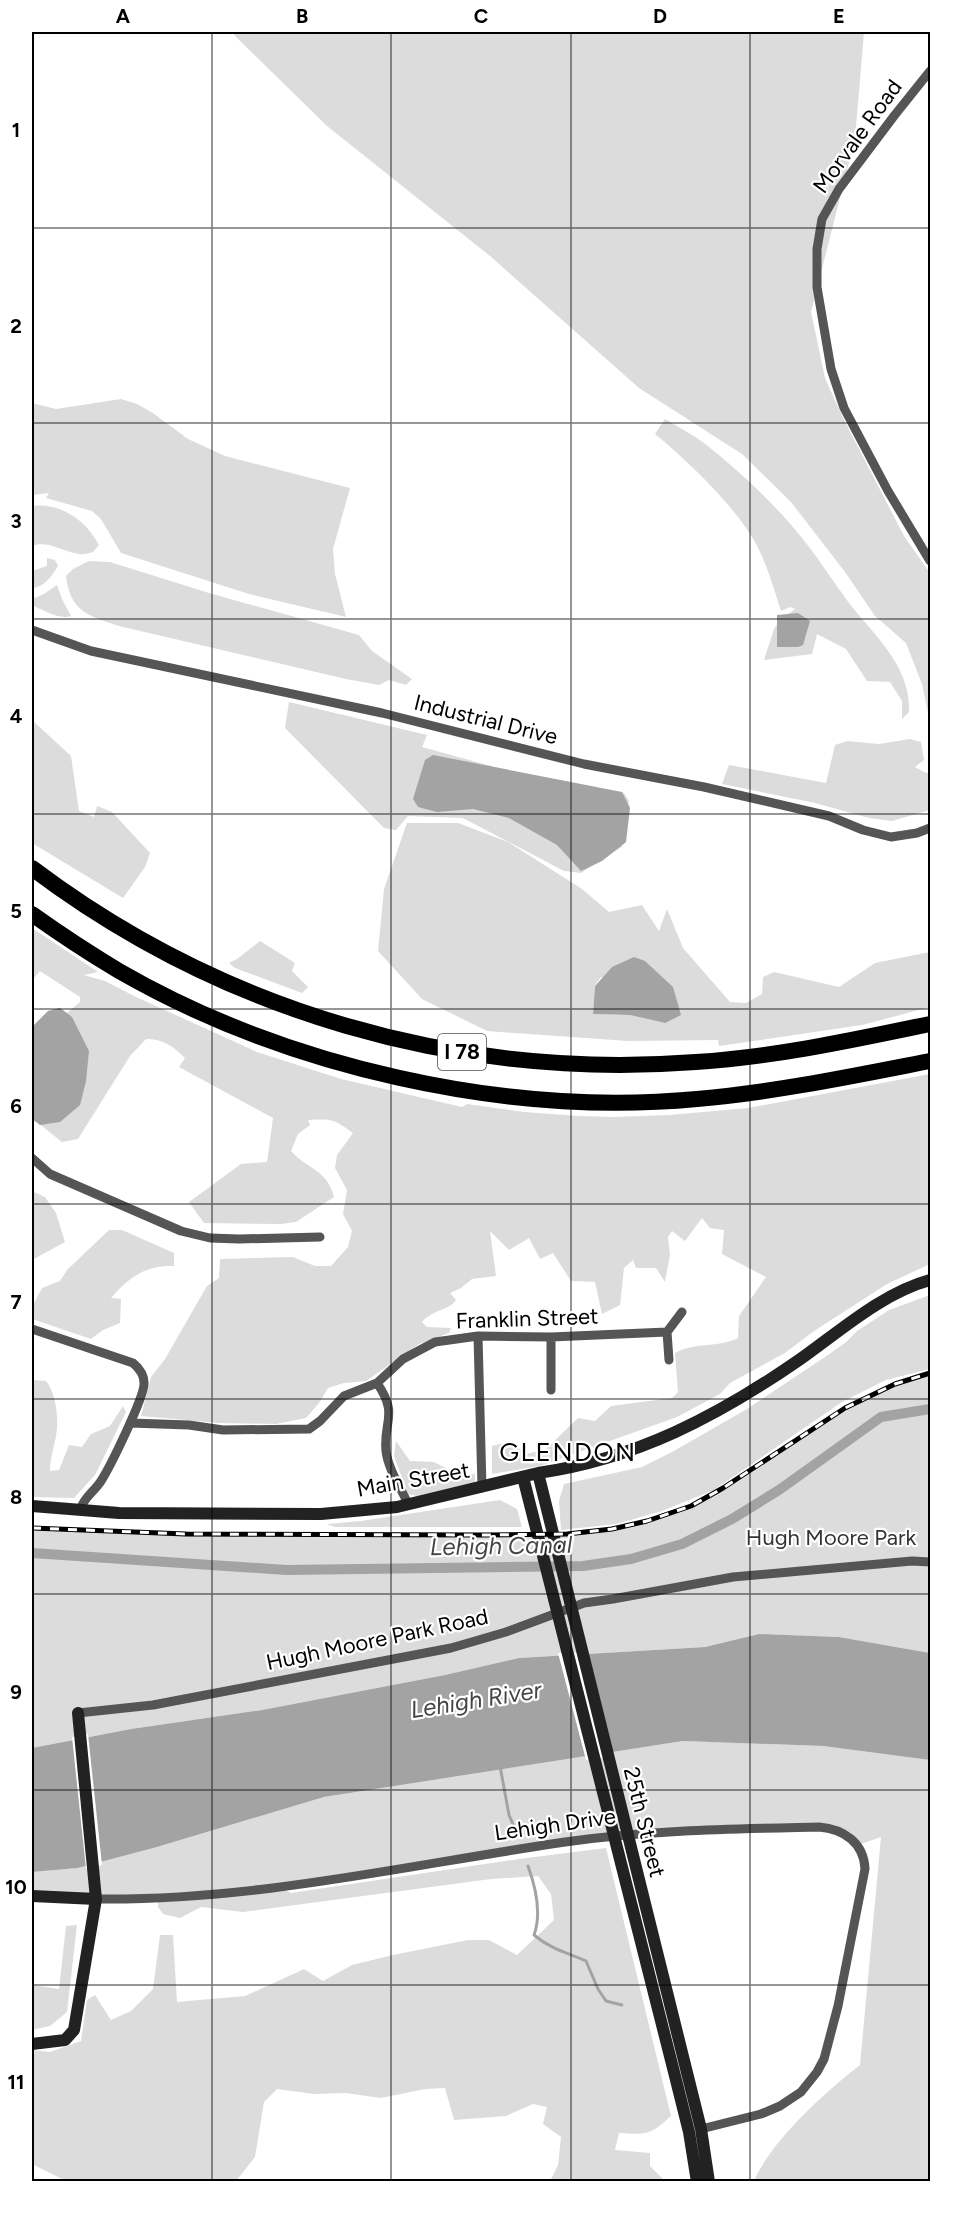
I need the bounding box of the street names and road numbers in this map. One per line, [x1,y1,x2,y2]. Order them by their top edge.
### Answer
street label: Morvale Road [807,74,908,198]
street label: Industrial Drive [411,689,560,750]
road number: I 78 [438,1034,486,1070]
street label: Franklin Street [455,1303,599,1334]
street label: Main Street [354,1456,472,1503]
street label: Hugh Moore Park Road [264,1603,491,1676]
street label: 25th Street [618,1764,671,1880]
street label: Lehigh Drive [493,1803,618,1846]

